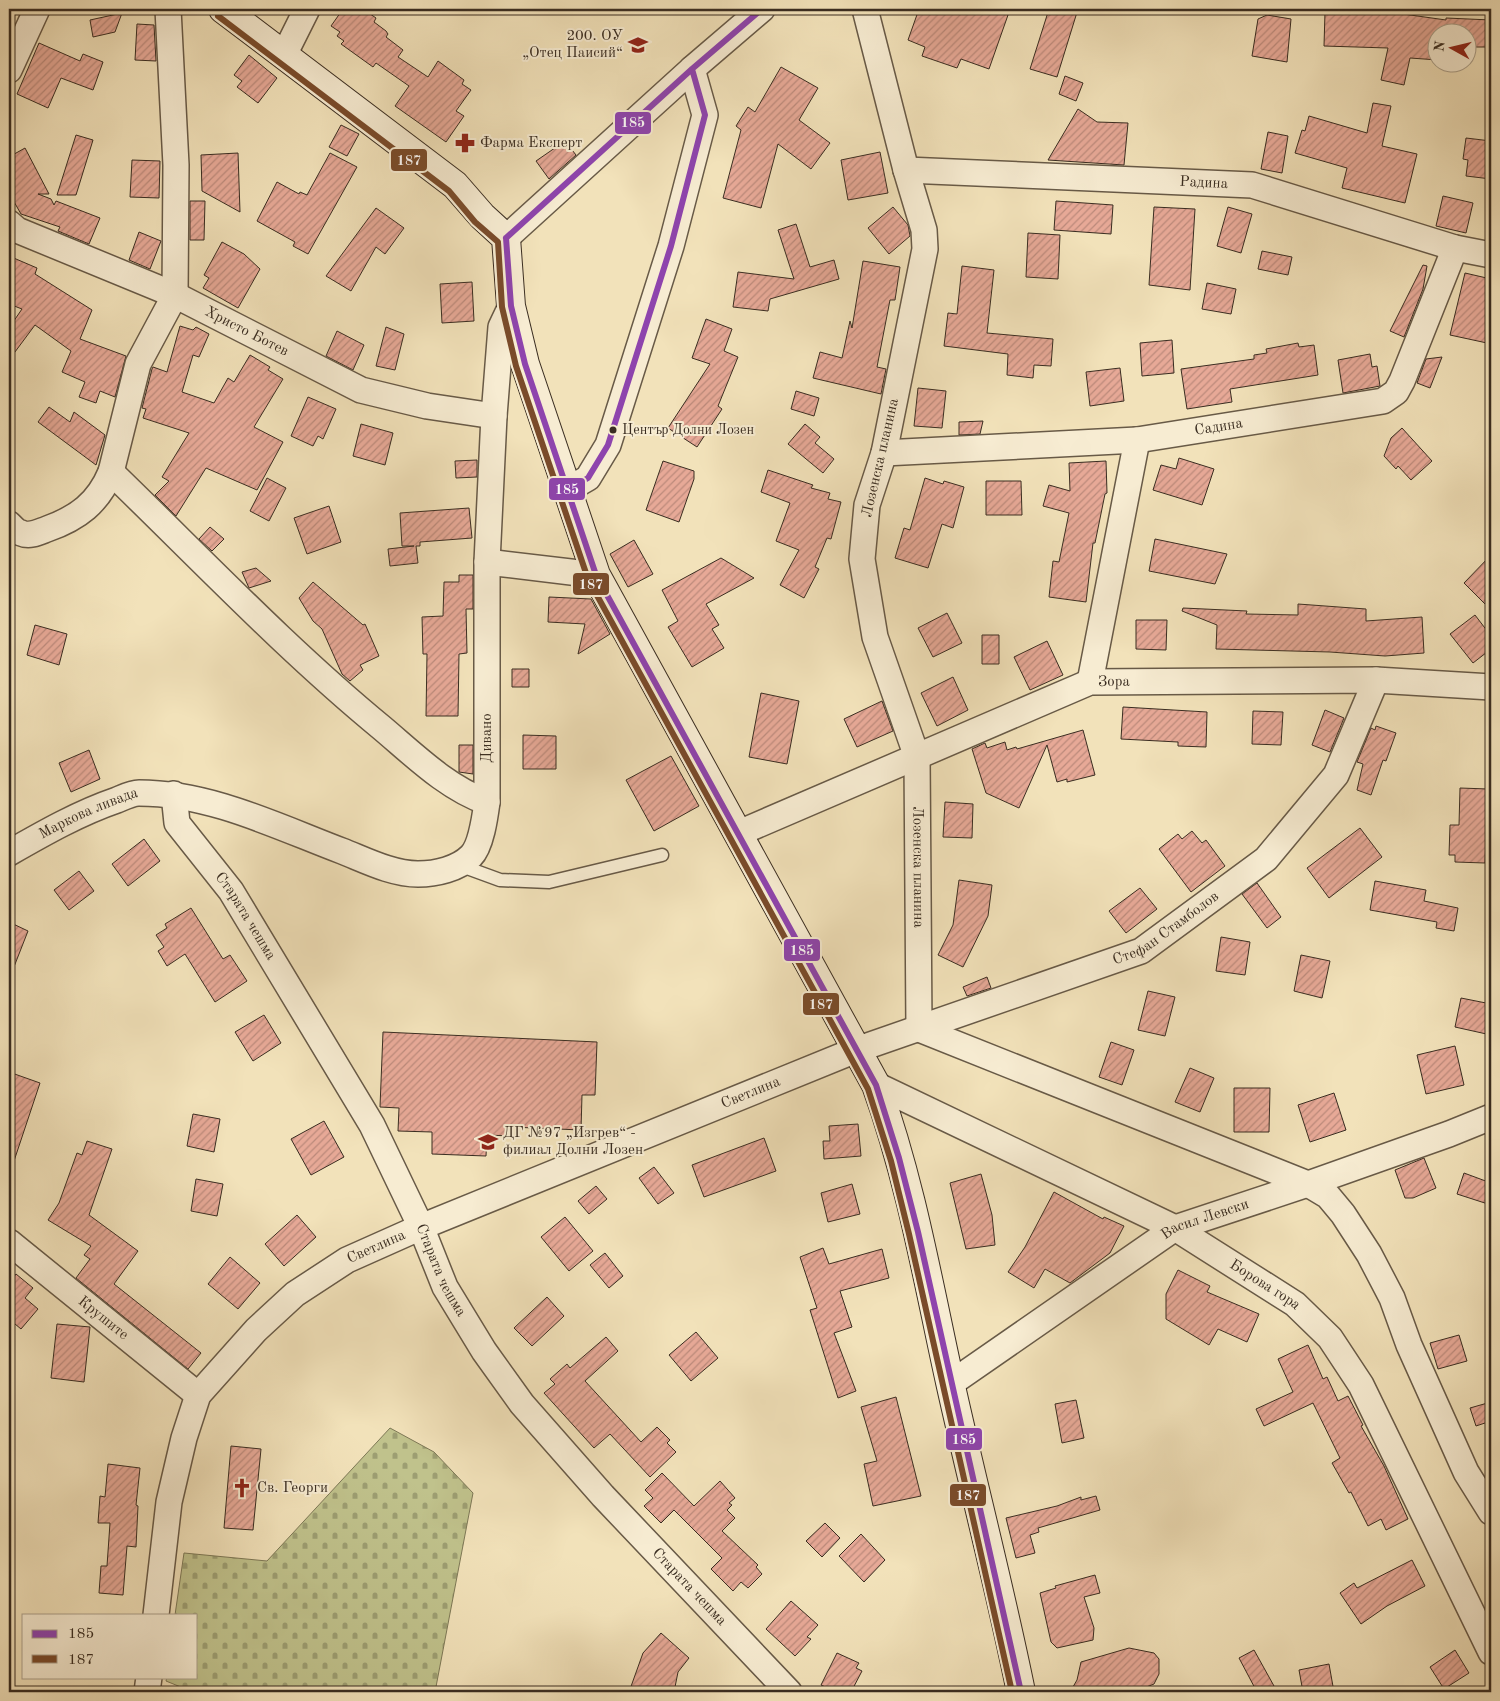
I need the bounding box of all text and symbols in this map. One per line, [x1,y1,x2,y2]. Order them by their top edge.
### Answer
north arrow [1428,22,1478,72]
place label: 200. ОУ „Отец Паисий“ [522,29,623,61]
school or university icon: 200. ОУ „Отец Паисий“ [627,34,649,56]
text: N [1432,40,1448,53]
line badge: 185 [614,111,652,135]
text: 185 [621,116,645,130]
pharmacy icon: Фарма Експерт [454,132,476,154]
place label: Фарма Експерт [480,136,582,151]
line badge: 187 [390,148,428,172]
text: 187 [397,154,421,168]
street label: Радина [1179,174,1229,191]
street label: Христо Ботев [202,304,291,359]
street label: Лозенска планина [860,397,902,519]
street label: Садина [1193,416,1244,438]
place label: Център Долни Лозен [622,423,754,437]
marker: Център Долни Лозен [608,425,618,435]
line badge: 185 [548,477,586,501]
text: 185 [555,483,579,497]
line badge: 187 [572,572,610,596]
text: 187 [579,578,603,592]
street label: Зора [1098,674,1131,689]
street label: Дивано [480,713,495,763]
street label: Маркова ливада [37,785,140,842]
street label: Лозенска планина [910,806,926,928]
street label: Старата чешма [212,870,279,963]
street label: Стефан Стамболов [1111,889,1222,968]
line badge: 185 [783,938,821,962]
text: 185 [790,944,814,958]
line badge: 187 [802,992,840,1016]
text: 187 [809,998,833,1012]
street label: Светлина [719,1074,783,1112]
place label: ДГ №97 „Изгрев“ - филиал Долни Лозен [503,1126,643,1158]
school or university icon: ДГ №97 „Изгрев“ - филиал Долни Лозен [477,1131,499,1153]
street label: Васил Левски [1159,1197,1251,1243]
street label: Старата чешма [413,1222,469,1320]
street label: Светлина [345,1227,408,1267]
street label: Борова гора [1227,1257,1304,1313]
street label: Крушите [75,1293,131,1343]
line badge: 185 [945,1427,983,1451]
text: 185 [952,1433,976,1447]
church icon: Св. Георги [231,1477,253,1499]
place label: Св. Георги [257,1481,328,1496]
line badge: 187 [949,1483,987,1507]
text: 187 [956,1489,980,1503]
street label: Старата чешма [649,1545,730,1629]
legend [22,1614,198,1678]
text: 185 [68,1627,94,1642]
text: 187 [68,1653,94,1668]

